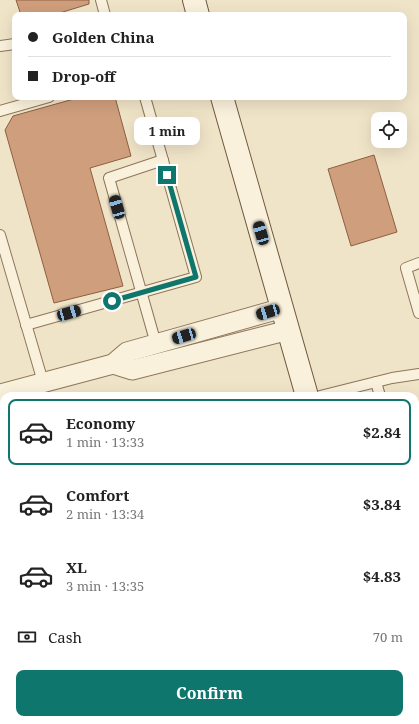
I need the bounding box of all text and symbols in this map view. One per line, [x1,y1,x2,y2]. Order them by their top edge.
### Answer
text: Golden China [52,27,155,47]
text: Drop-off [52,66,116,86]
map controls [371,112,407,148]
button: locate [371,112,407,148]
callout: 1 min [134,117,200,145]
text: 1 min [149,122,185,140]
route end [158,166,176,184]
car [108,194,126,220]
car [252,220,270,246]
route start [103,292,121,310]
car [255,303,281,321]
car [56,304,82,322]
car [171,327,197,345]
text: Economy [66,413,135,433]
icon: car [18,414,54,450]
text: $2.84 [363,422,401,442]
text: 1 min · 13:33 [66,433,144,451]
text: Comfort [66,485,129,505]
icon: car [18,486,54,522]
text: $3.84 [363,494,401,514]
text: 2 min · 13:34 [66,505,144,523]
text: XL [66,557,87,577]
icon: car [18,558,54,594]
text: $4.83 [363,566,401,586]
text: 3 min · 13:35 [66,577,144,595]
icon: cash [16,626,38,648]
text: Cash [48,627,82,647]
text: 70 m [373,628,403,646]
button: Confirm [16,670,403,716]

